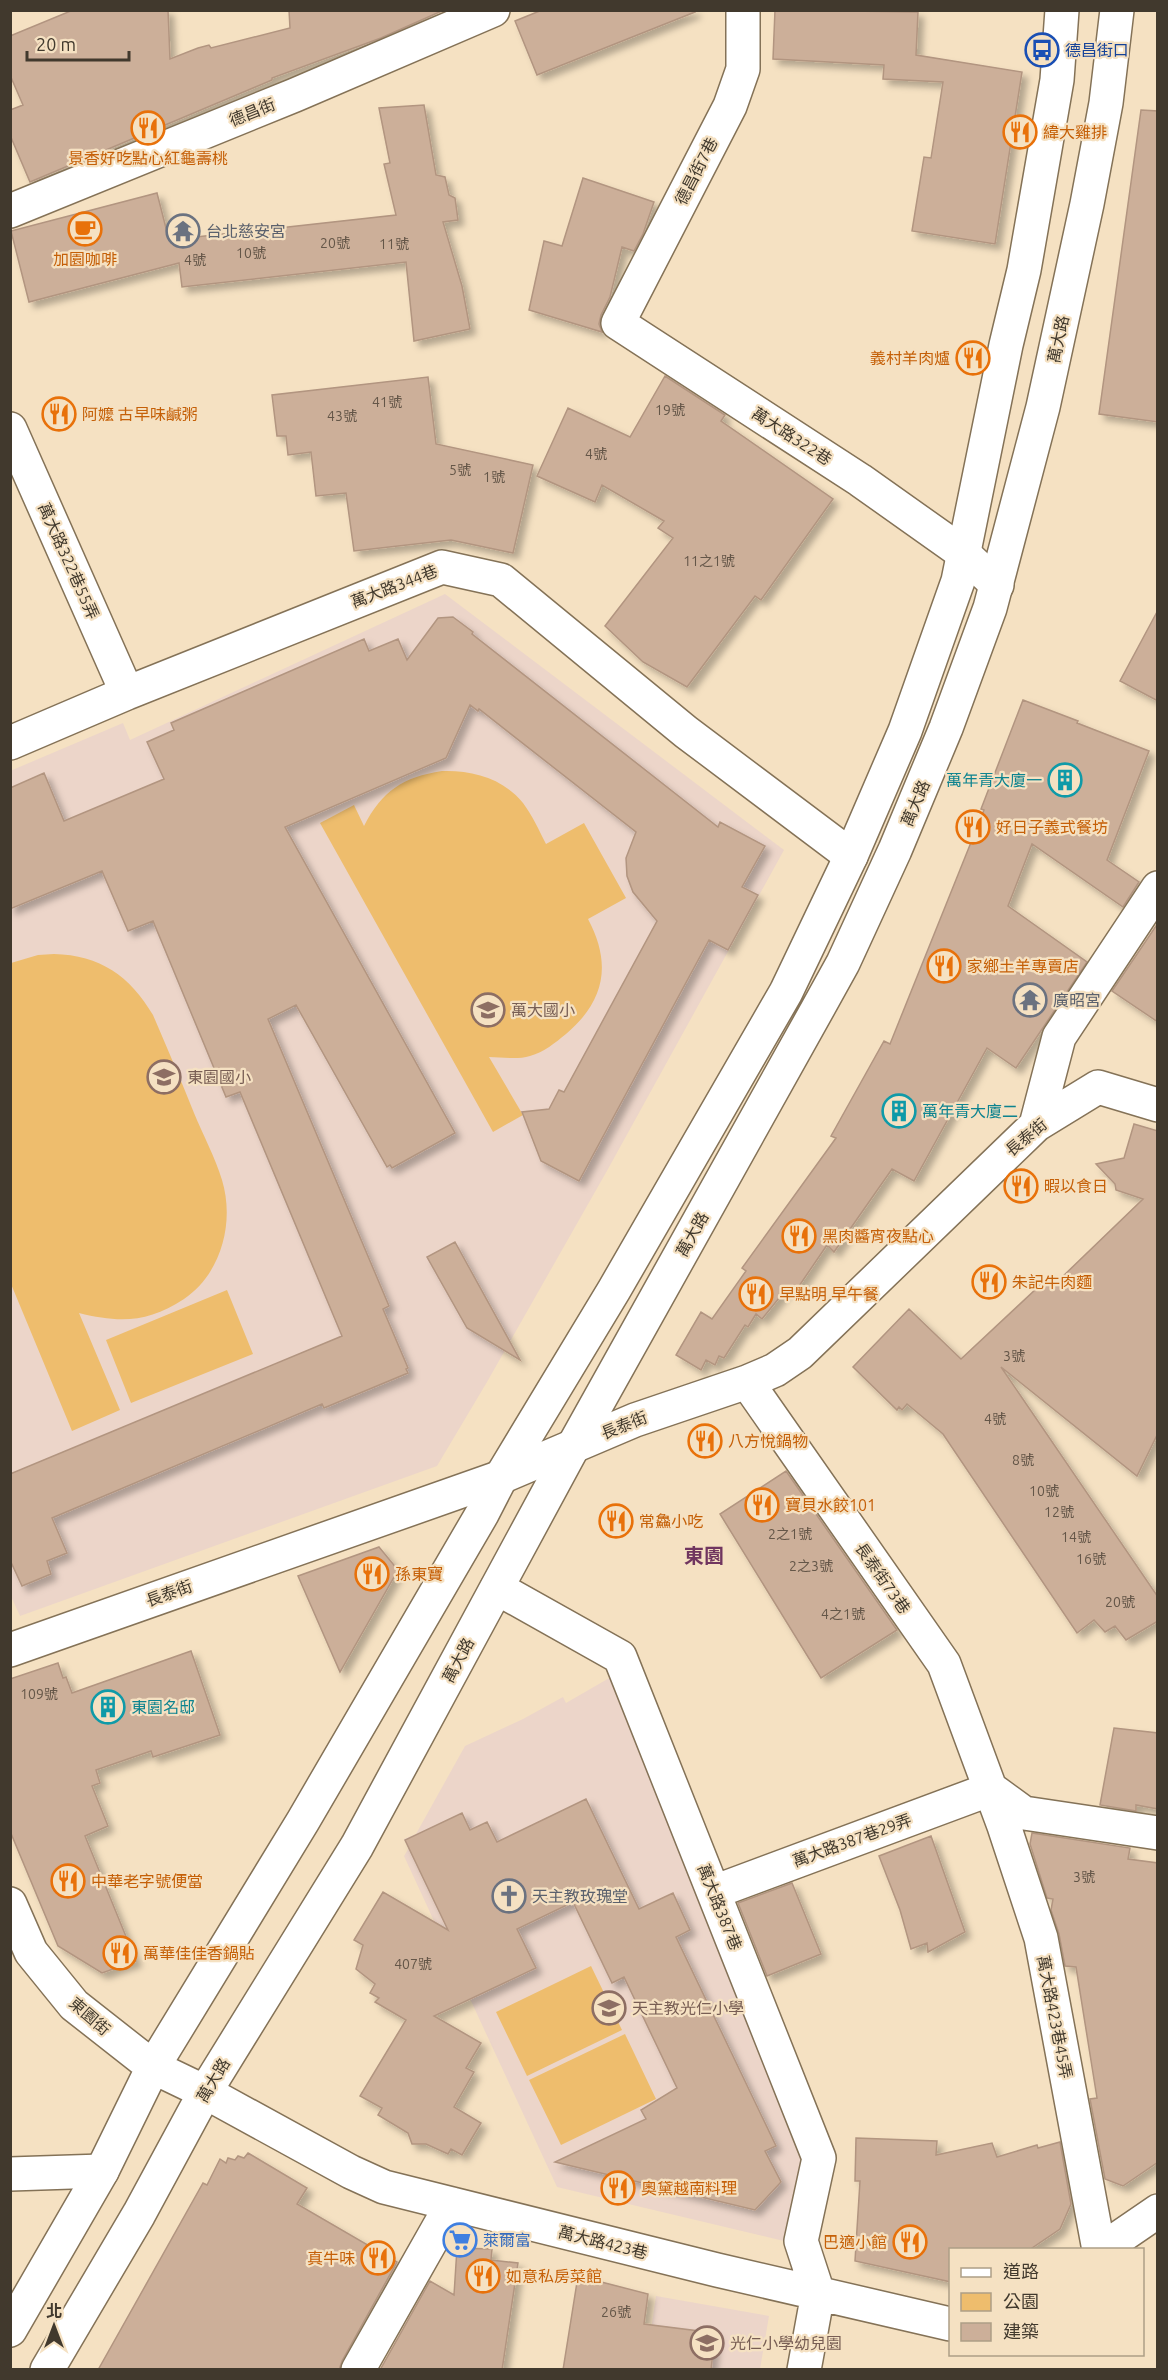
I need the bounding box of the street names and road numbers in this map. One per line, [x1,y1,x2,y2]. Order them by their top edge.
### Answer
street label: 德昌街 [226,95,278,129]
street label: 德昌街7巷 [671,134,721,208]
street label: 萬大路 [1044,314,1072,364]
street label: 萬大路322巷 [749,404,835,468]
street label: 萬大路322巷55弄 [35,500,103,622]
street label: 萬大路344巷 [348,561,440,611]
street label: 萬大路 [897,777,933,829]
street label: 長泰街 [1002,1115,1050,1159]
street label: 萬大路 [672,1209,712,1259]
street label: 長泰街 [598,1408,650,1442]
street label: 長泰街73巷 [852,1539,914,1617]
street label: 長泰街 [143,1576,195,1610]
street label: 萬大路 [439,1635,477,1685]
street label: 萬大路387巷29弄 [790,1810,914,1870]
street label: 萬大路387巷 [695,1861,745,1953]
street label: 萬大路423巷45弄 [1034,1954,1076,2080]
street label: 東園街 [66,1993,114,2039]
street label: 萬大路 [193,2055,233,2105]
street label: 萬大路423巷 [557,2222,649,2262]

